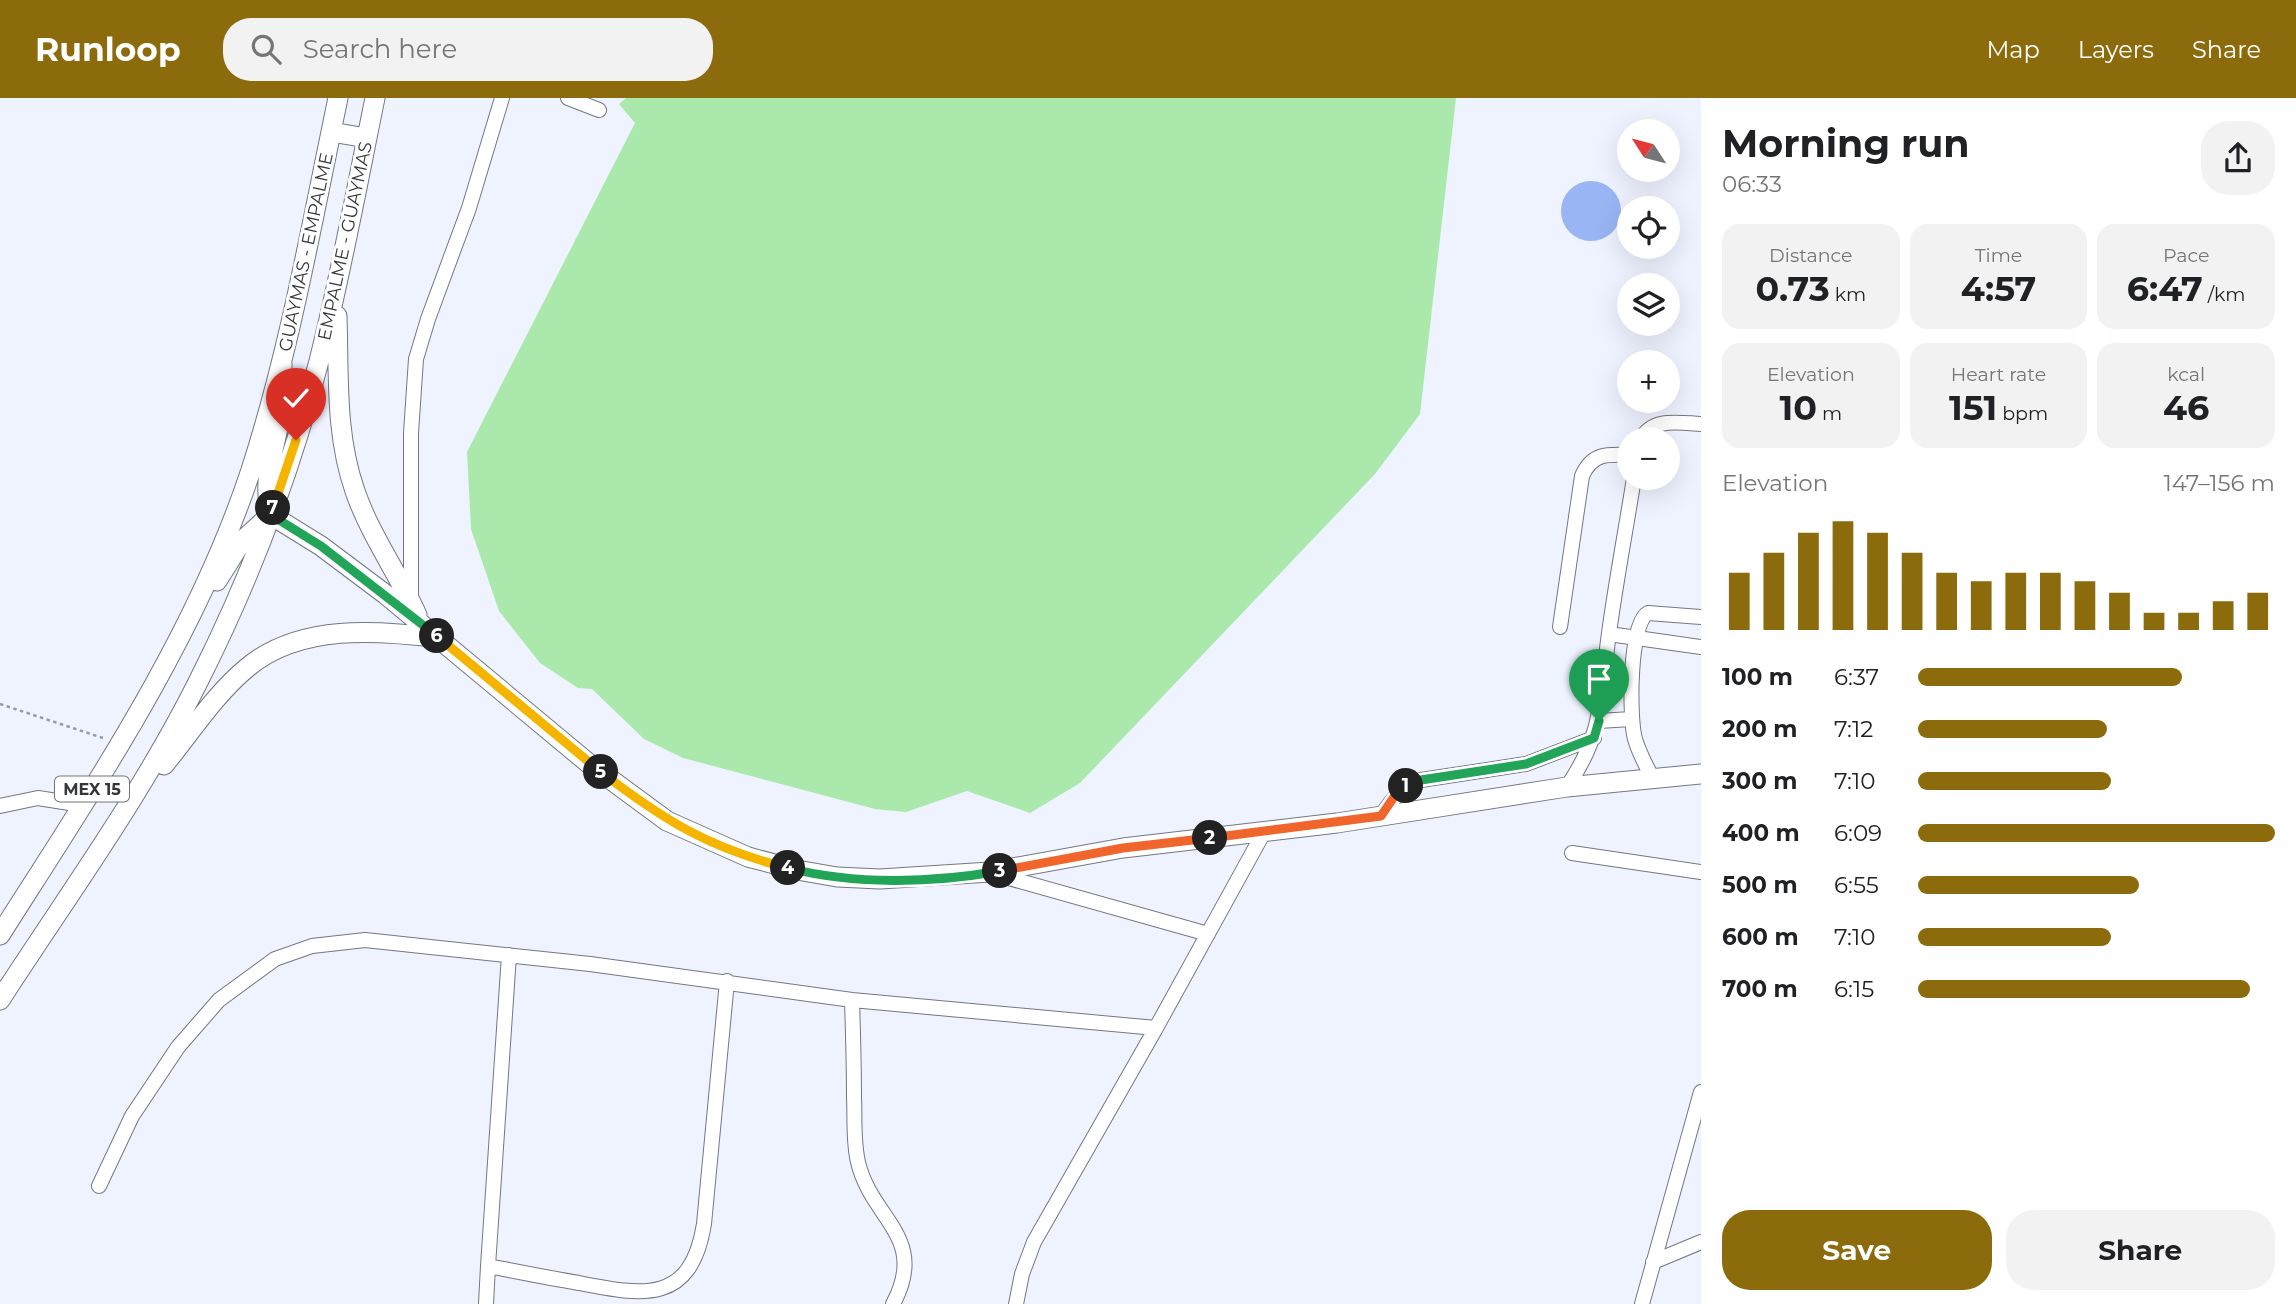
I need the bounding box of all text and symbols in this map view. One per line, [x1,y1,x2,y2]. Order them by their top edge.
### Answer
search box [223,18,713,81]
text: Runloop [35,29,181,69]
icon: search [247,30,285,68]
text: Search here [303,33,457,65]
text: Map [1986,35,2040,64]
text: Layers [2078,35,2154,64]
text: Share [2192,35,2261,64]
north arrow [1617,119,1680,182]
map controls [1617,119,1680,490]
text: Morning run [1722,120,1970,167]
button: share [2201,121,2275,195]
street label: EMPALME - GUAYMAS [313,140,377,342]
street label: GUAYMAS - EMPALME [274,151,338,353]
text: 06:33 [1722,170,1782,198]
button: locate [1617,196,1680,259]
text: Distance [1769,244,1853,267]
text: Time [1975,244,2022,267]
text: Pace [2163,244,2209,267]
text: 0.73 [1756,267,1830,310]
text: 4:57 [1961,267,2036,310]
text: 6:47 [2127,267,2203,310]
button: layers [1617,273,1680,336]
text: km [1830,283,1866,306]
text: /km [2203,283,2245,306]
button: + [1617,350,1680,413]
text: Elevation [1767,363,1855,386]
text: Heart rate [1951,363,2046,386]
text: kcal [2167,363,2205,386]
pin [266,368,326,440]
icon: check [277,379,315,417]
text: 10 [1780,386,1817,429]
text: 151 [1949,386,1997,429]
text: 46 [2163,386,2209,429]
text: m [1817,402,1842,425]
text: bpm [1997,402,2048,425]
button: − [1617,427,1680,490]
text: Elevation [1722,469,1828,497]
text: 147–156 m [2163,469,2275,497]
pin: 7 [256,490,290,526]
text: 7 [267,496,278,519]
pin: 6 [420,618,454,654]
text: 6 [430,624,443,647]
pin [1569,649,1629,721]
icon: arrive [1580,660,1618,698]
text: 100 m [1722,663,1793,691]
text: 6:37 [1834,663,1879,691]
text: 200 m [1722,715,1797,743]
text: 7:12 [1834,715,1873,743]
pin: 5 [584,754,618,790]
text: 5 [595,760,606,783]
text: 300 m [1722,767,1798,795]
text: 7:10 [1834,767,1876,795]
pin: 1 [1388,768,1424,804]
text: 1 [1402,774,1409,797]
road number: MEX 15 [55,776,129,802]
text: 400 m [1722,819,1800,847]
text: 6:09 [1834,819,1882,847]
pin: 2 [1192,820,1228,856]
text: 2 [1204,826,1215,849]
pin: 4 [770,850,806,886]
pin: 3 [982,854,1018,888]
text: 4 [781,856,794,879]
text: 3 [994,859,1005,882]
text: 500 m [1722,871,1798,899]
text: 6:55 [1834,871,1879,899]
text: 600 m [1722,923,1799,951]
text: 7:10 [1834,923,1876,951]
text: 700 m [1722,975,1798,1003]
text: 6:15 [1834,975,1874,1003]
button: Save [1722,1210,1992,1290]
button: Share [2006,1210,2275,1290]

